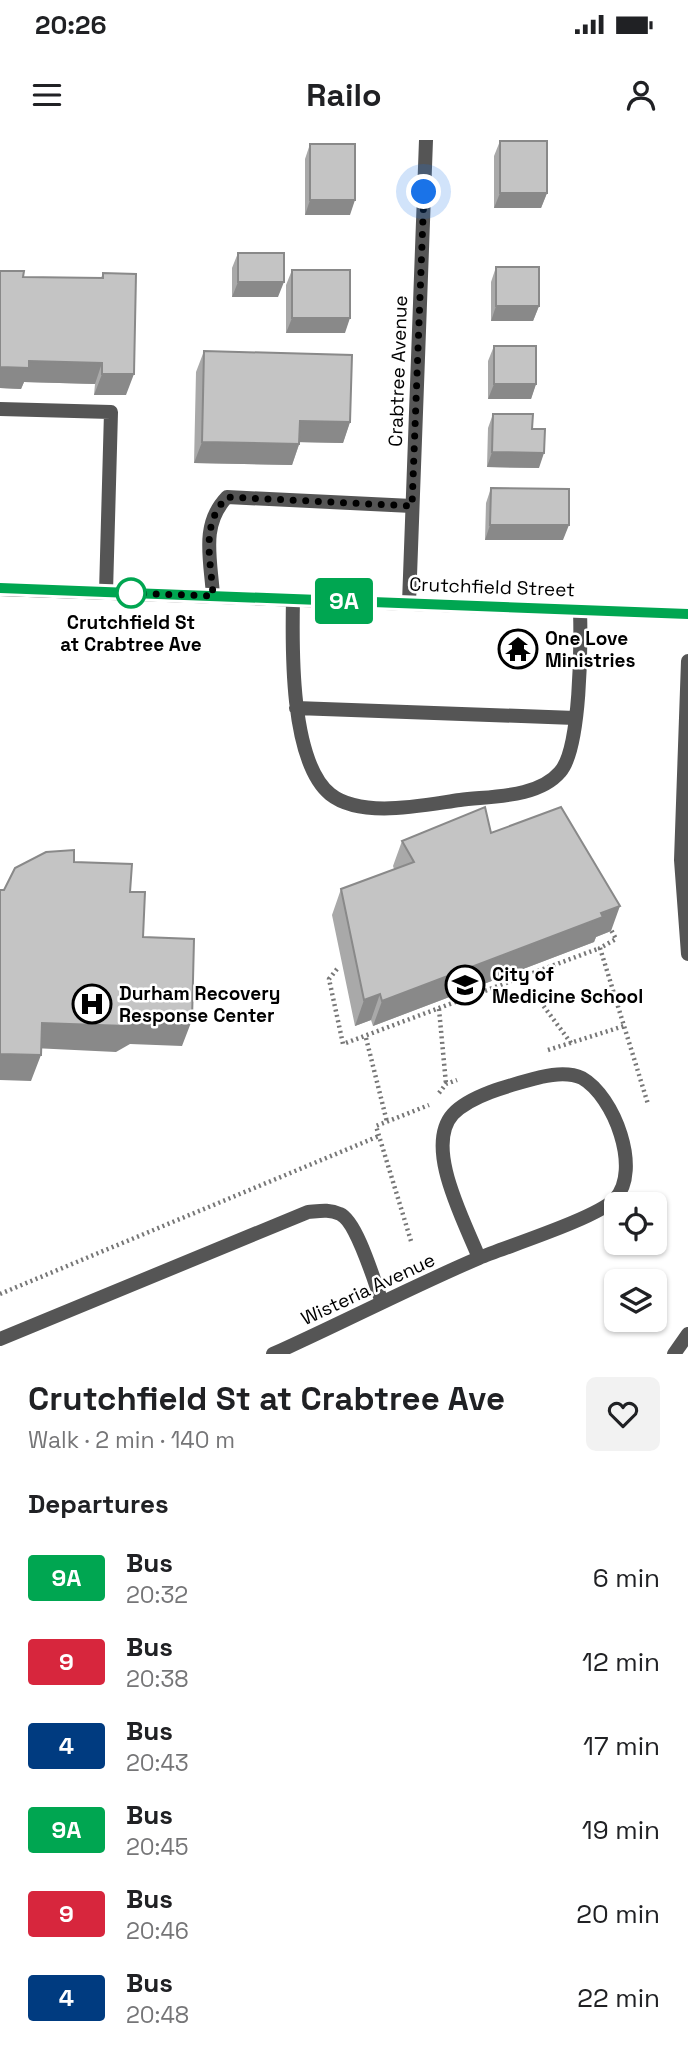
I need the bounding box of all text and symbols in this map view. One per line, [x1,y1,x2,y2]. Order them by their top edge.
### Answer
text: 20:26 [35,8,107,42]
text: Railo [306,75,382,115]
icon: menu [28,76,66,114]
icon: person [622,76,660,114]
your location [406,174,441,209]
street label: Crabtree Avenue [383,295,413,447]
street label: Crutchfield Street [409,572,575,602]
marker: Crutchfield St at Crabtree Ave [116,578,146,608]
line badge: 9A [312,578,376,624]
text: 9A [329,585,359,616]
place label: Crutchfield St at Crabtree Ave [60,610,202,657]
place label: One Love Ministries [545,626,636,673]
temple icon: One Love Ministries [497,628,539,670]
place label: City of Medicine School [492,962,643,1009]
school or university icon: City of Medicine School [444,964,486,1006]
place label: Durham Recovery Response Center [119,981,280,1028]
hospital icon: Durham Recovery Response Center [71,983,113,1025]
map controls [604,1192,667,1332]
button: locate [604,1192,667,1255]
street label: Wisteria Avenue [297,1247,439,1331]
button: layers [604,1269,667,1332]
button: heart [586,1377,660,1451]
text: Crutchfield St at Crabtree Ave [28,1378,505,1420]
text: Walk · 2 min · 140 m [28,1425,235,1455]
text: Departures [28,1487,169,1521]
text: Bus [126,1546,173,1580]
text: 6 min [593,1561,660,1595]
text: 9A [51,1562,82,1593]
text: 20:32 [126,1580,188,1610]
text: Bus [126,1630,173,1664]
text: 12 min [582,1645,660,1679]
text: 9 [59,1646,74,1677]
text: 20:38 [126,1664,189,1694]
text: Bus [126,1714,173,1748]
text: 17 min [583,1729,660,1763]
text: 4 [59,1730,74,1761]
text: 20:43 [126,1748,189,1778]
text: Bus [126,1798,173,1832]
text: 19 min [582,1813,660,1847]
text: 9A [51,1814,82,1845]
text: 20:45 [126,1832,189,1862]
text: Bus [126,1882,173,1916]
text: 20 min [576,1897,660,1931]
text: 9 [59,1898,74,1929]
text: 20:46 [126,1916,189,1946]
text: Bus [126,1966,173,2000]
text: 22 min [577,1981,660,2015]
text: 4 [59,1982,74,2013]
text: 20:48 [126,2000,189,2030]

